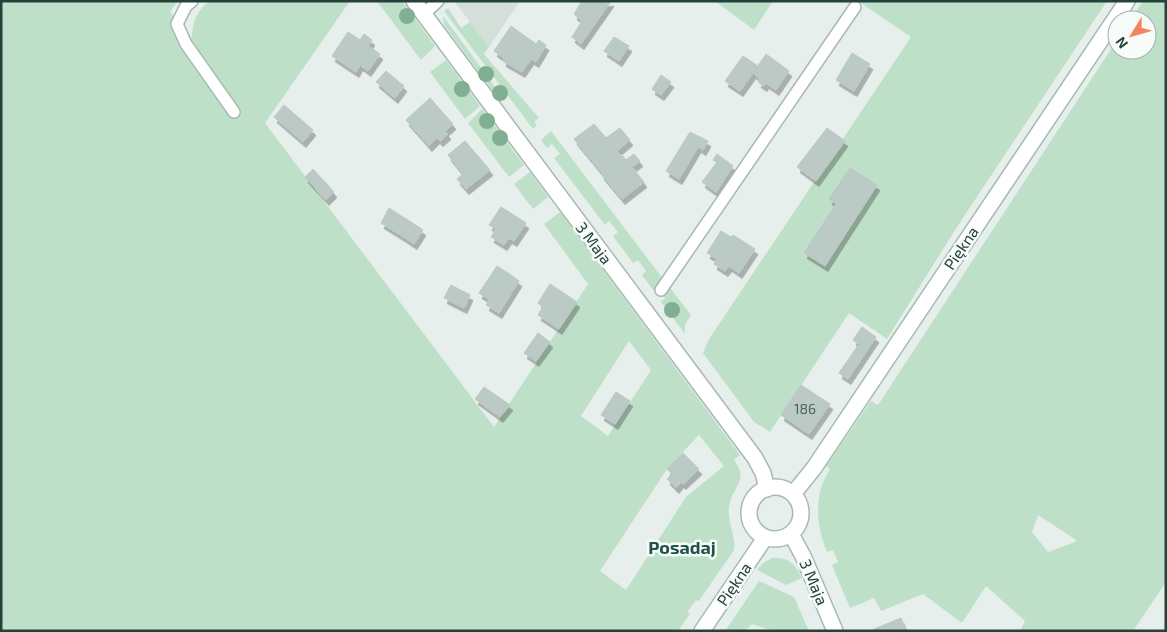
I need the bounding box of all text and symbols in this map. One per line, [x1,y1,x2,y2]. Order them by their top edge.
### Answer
north arrow [1107,10,1157,60]
text: N [1111,34,1131,52]
street label: 3 Maja [572,218,616,268]
street label: Piękna [939,222,982,273]
house number: 186 [794,400,816,417]
district label: Posadaj [648,536,716,558]
street label: 3 Maja [795,556,833,608]
street label: Piękna [712,558,755,609]

